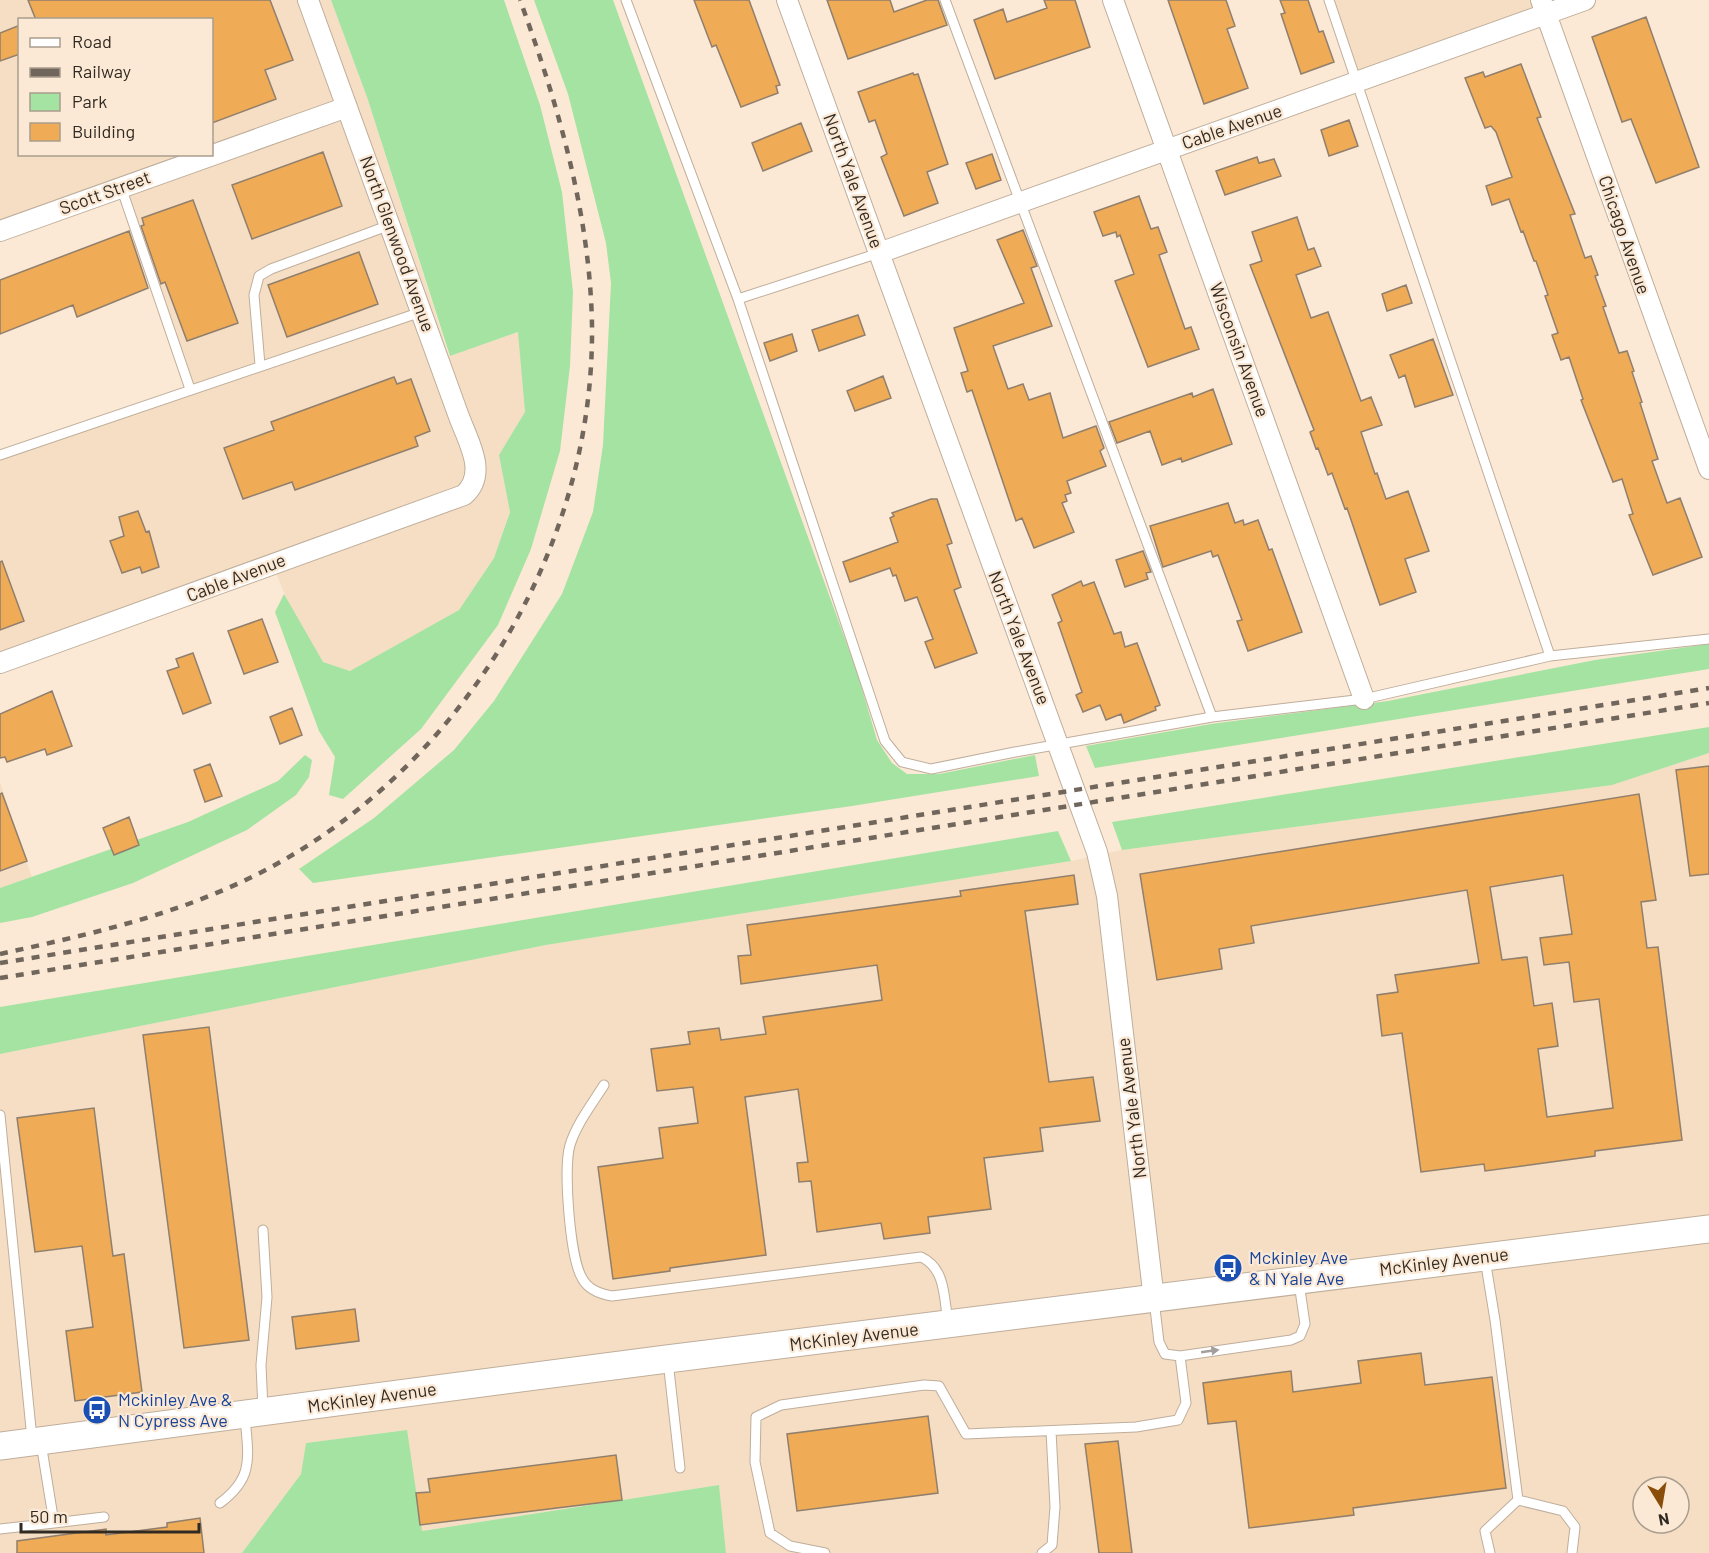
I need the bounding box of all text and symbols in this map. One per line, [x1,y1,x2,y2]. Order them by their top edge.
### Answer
legend [18,18,213,156]
text: Road [72,30,112,52]
text: Railway [72,60,131,82]
text: Park [72,90,107,112]
street label: Cable Avenue [1179,99,1285,153]
street label: North Yale Avenue [819,110,889,251]
text: Building [72,120,135,142]
street label: North Glenwood Avenue [356,153,440,335]
street label: Scott Street [56,165,153,219]
street label: Chicago Avenue [1594,172,1656,297]
street label: Wisconsin Avenue [1205,279,1274,420]
street label: Cable Avenue [183,548,288,606]
street label: North Yale Avenue [984,568,1056,708]
street label: North Yale Avenue [1111,1036,1151,1180]
street label: McKinley Avenue [1378,1242,1510,1280]
place label: Mckinley Ave & N Yale Ave [1249,1246,1348,1289]
bus stop icon: Mckinley Ave & N Yale Ave [1212,1252,1244,1284]
street label: McKinley Avenue [788,1317,920,1355]
one-way arrow [1200,1347,1219,1356]
street label: McKinley Avenue [306,1377,438,1417]
place label: Mckinley Ave & N Cypress Ave [118,1388,233,1431]
bus stop icon: Mckinley Ave & N Cypress Ave [81,1394,113,1426]
north arrow [1631,1475,1691,1535]
scale bar [21,1496,200,1534]
text: 50 m [30,1505,68,1527]
text: N [1657,1510,1671,1531]

